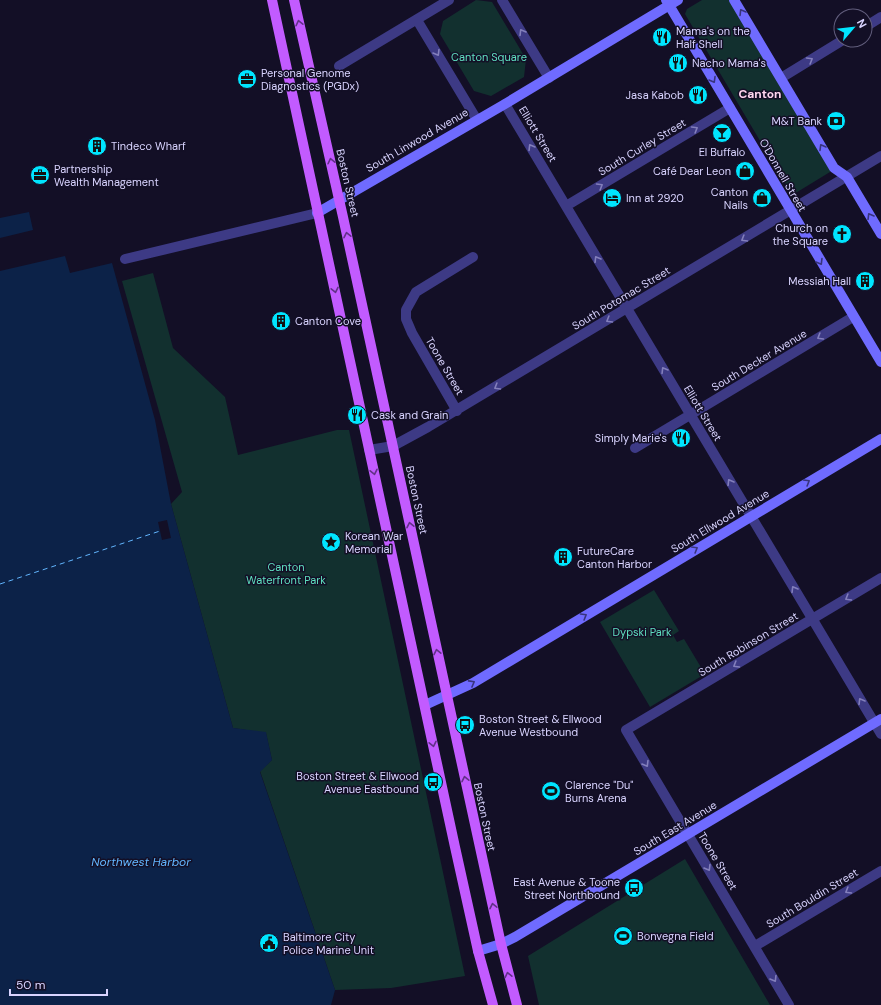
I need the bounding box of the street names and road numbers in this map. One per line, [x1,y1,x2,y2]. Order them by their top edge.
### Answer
street label: Elliott Street [516,103,560,165]
street label: South Linwood Avenue [363,105,471,175]
street label: South Curley Street [596,115,688,179]
street label: O'Donnell Street [756,136,810,214]
street label: Boston Street [333,148,363,218]
street label: South Potomac Street [569,263,673,333]
street label: South Decker Avenue [709,326,809,394]
street label: Toone Street [423,334,467,398]
street label: Elliott Street [681,382,725,444]
street label: Boston Street [403,465,431,535]
street label: South Ellwood Avenue [668,486,772,556]
street label: South Robinson Street [696,609,800,679]
street label: Boston Street [471,782,499,852]
street label: South East Avenue [631,798,719,858]
street label: Toone Street [695,830,741,892]
street label: South Bouldin Street [764,865,860,931]

